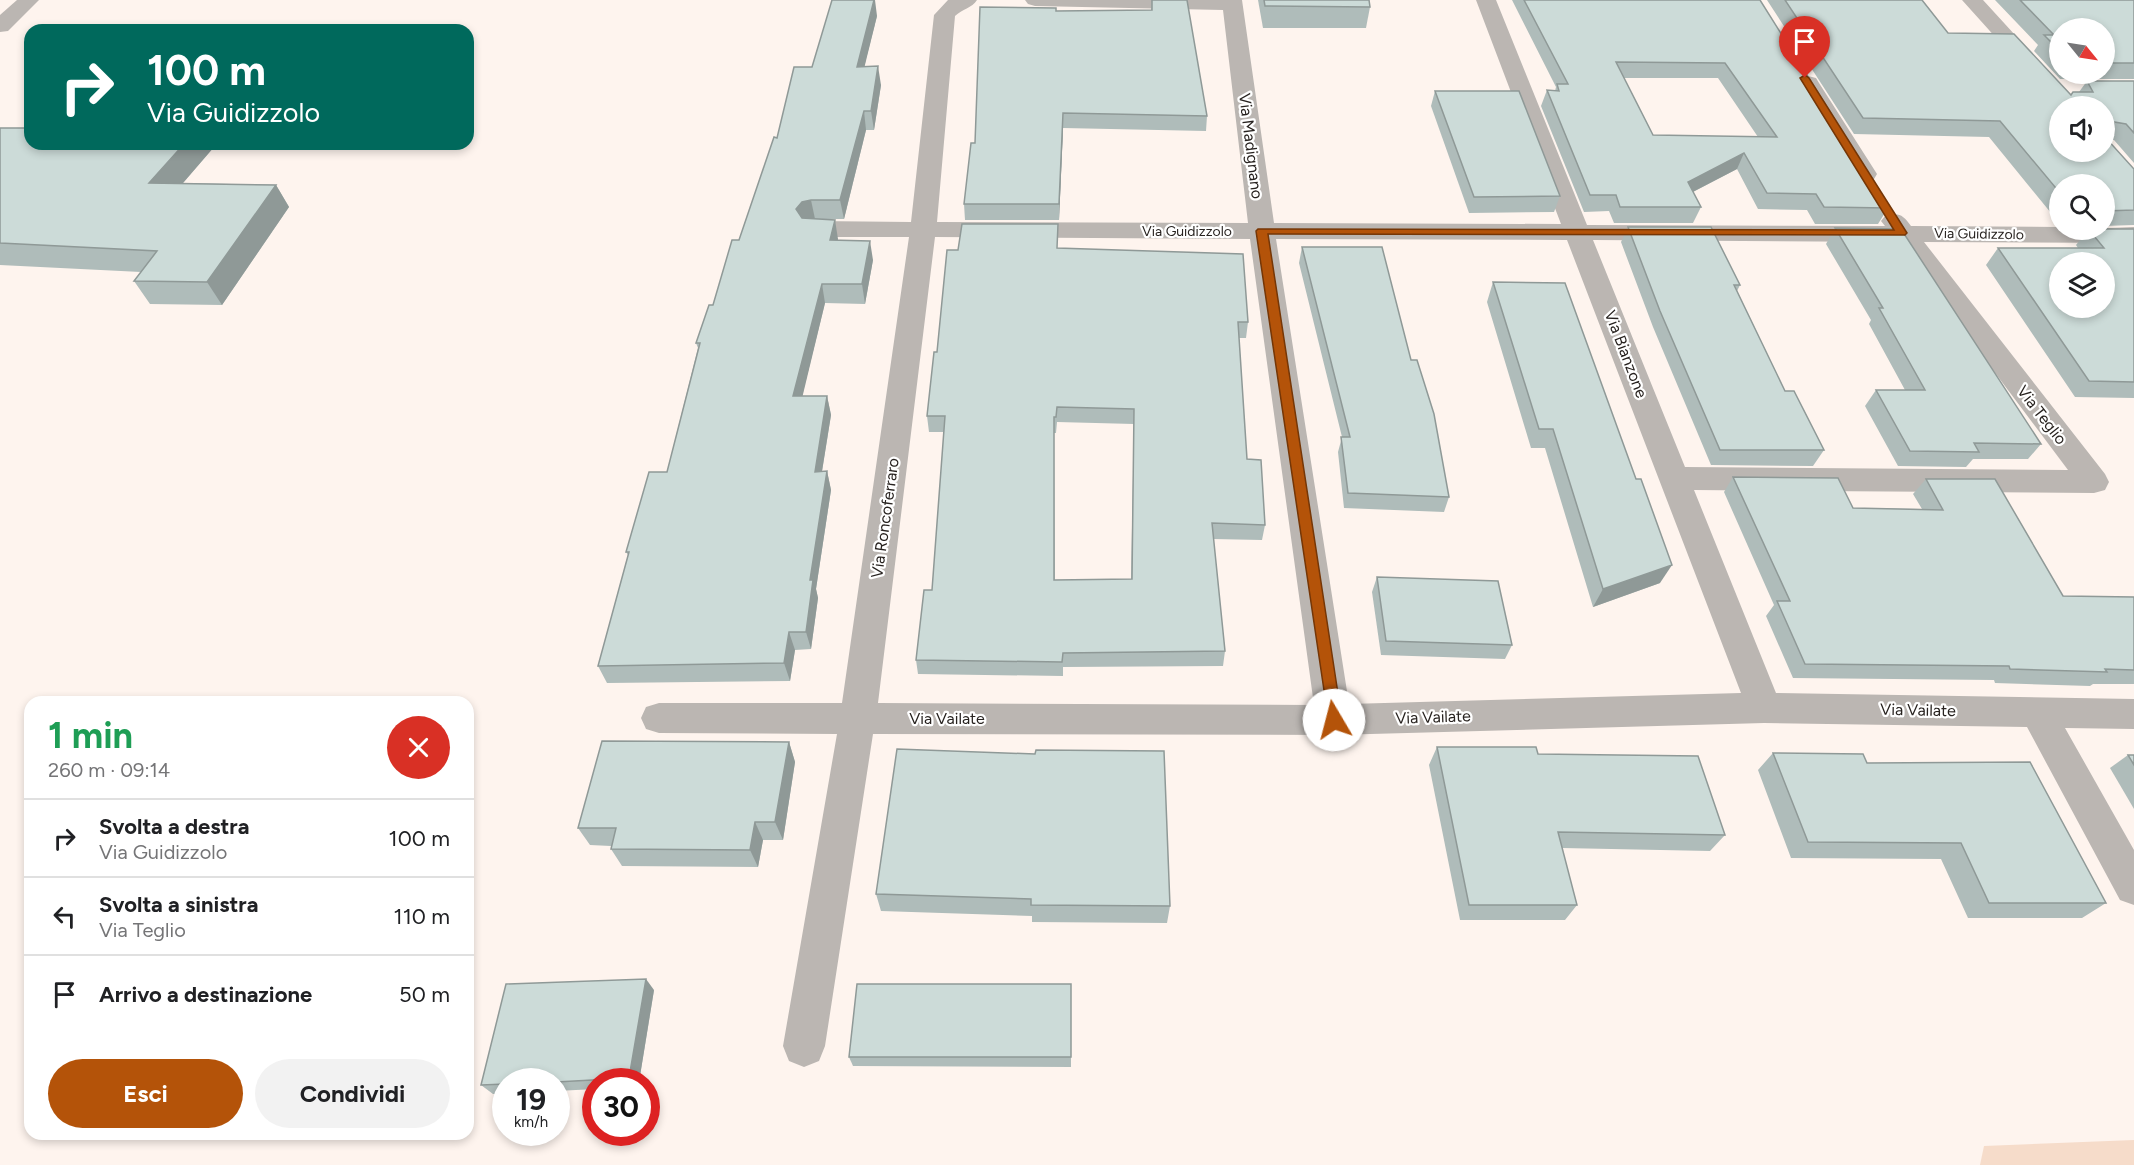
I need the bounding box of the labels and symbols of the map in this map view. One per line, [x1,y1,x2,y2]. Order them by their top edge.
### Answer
pin [1779,16,1830,78]
north arrow [2049,18,2115,84]
street label: Via Madignano [1235,92,1267,200]
street label: Via Guidizzolo [1142,223,1232,240]
street label: Via Guidizzolo [1934,225,2024,243]
street label: Via Bianzone [1601,308,1651,401]
street label: Via Teglio [2013,382,2071,448]
street label: Via Roncoferraro [867,457,903,579]
position arrow [1302,688,1366,752]
street label: Via Vailate [1880,700,1956,720]
street label: Via Vailate [1395,706,1471,728]
street label: Via Vailate [909,709,985,728]
speed limit sign: 30 [582,1068,660,1146]

